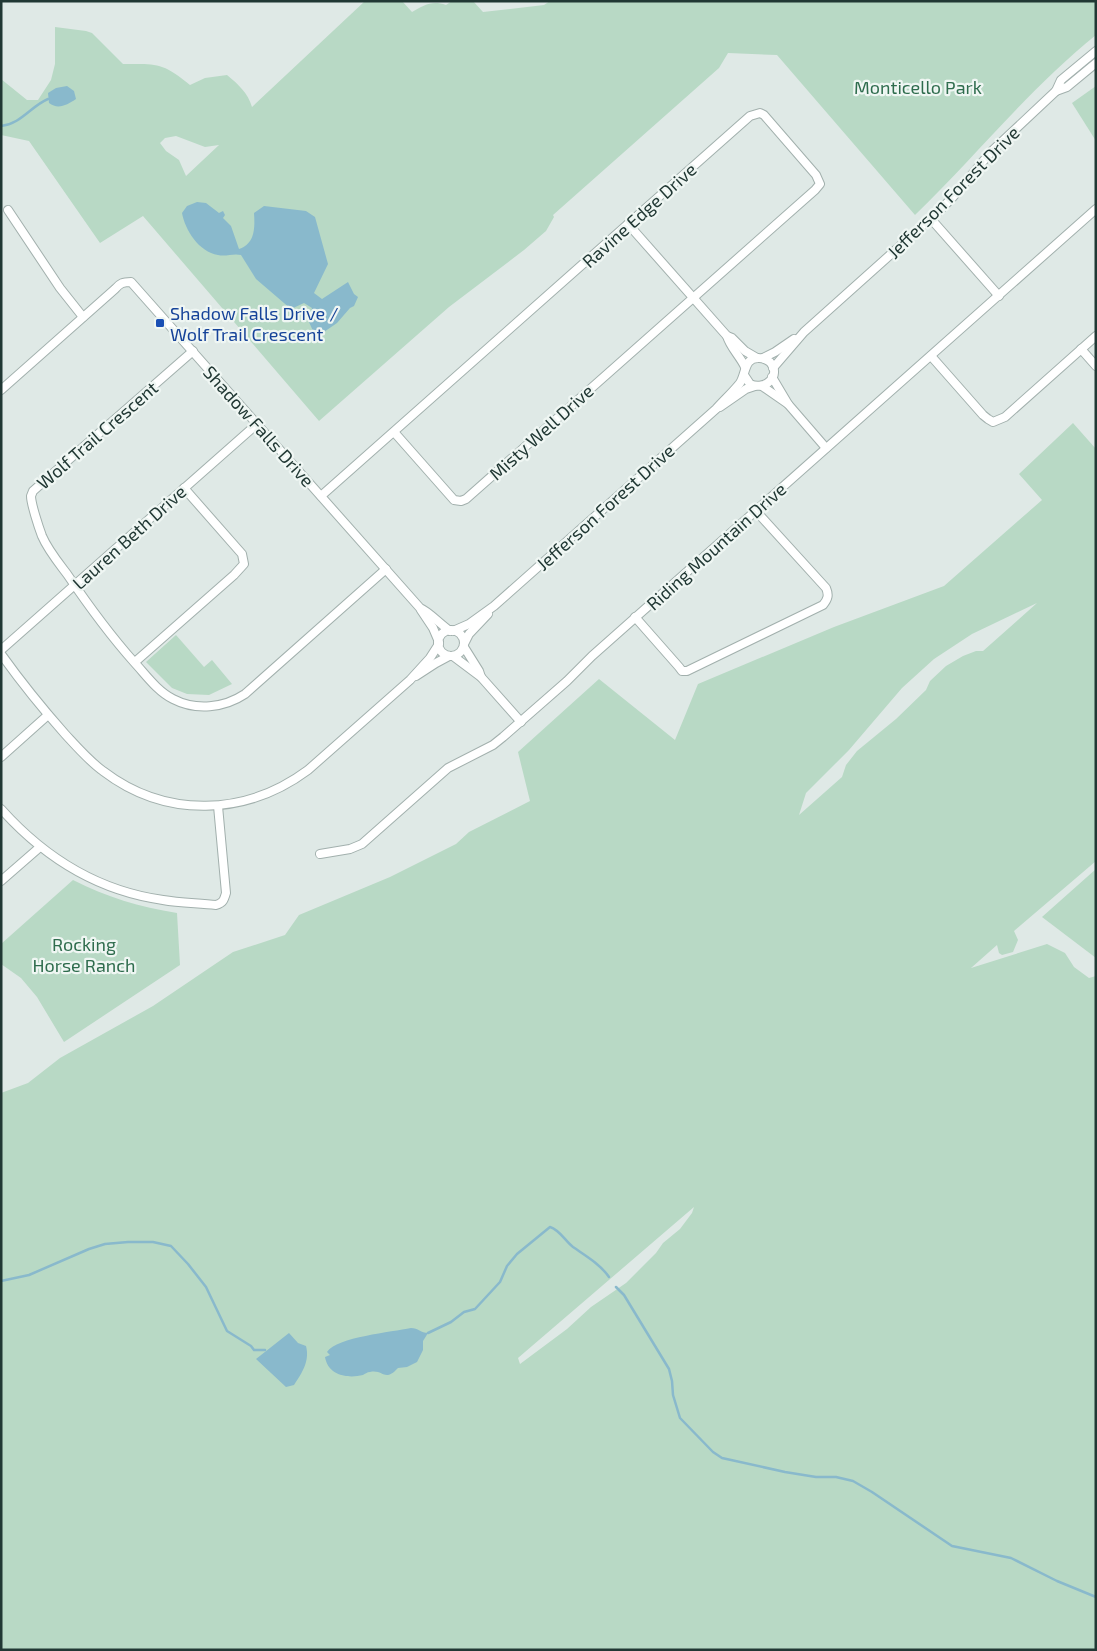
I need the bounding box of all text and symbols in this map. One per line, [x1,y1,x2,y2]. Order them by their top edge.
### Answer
park label: Monticello Park [854,76,982,98]
street label: Jefferson Forest Drive [882,121,1024,263]
street label: Ravine Edge Drive [577,158,701,272]
place label: Shadow Falls Drive / Wolf Trail Crescent [170,302,338,345]
marker: Shadow Falls Drive / Wolf Trail Crescent [154,317,166,329]
street label: Shadow Falls Drive [199,361,319,491]
street label: Wolf Trail Crescent [32,376,162,494]
street label: Misty Well Drive [484,379,598,485]
street label: Jefferson Forest Drive [531,439,679,575]
street label: Riding Mountain Drive [642,478,790,614]
street label: Lauren Beth Drive [68,480,190,594]
park label: Rocking Horse Ranch [32,933,136,976]

